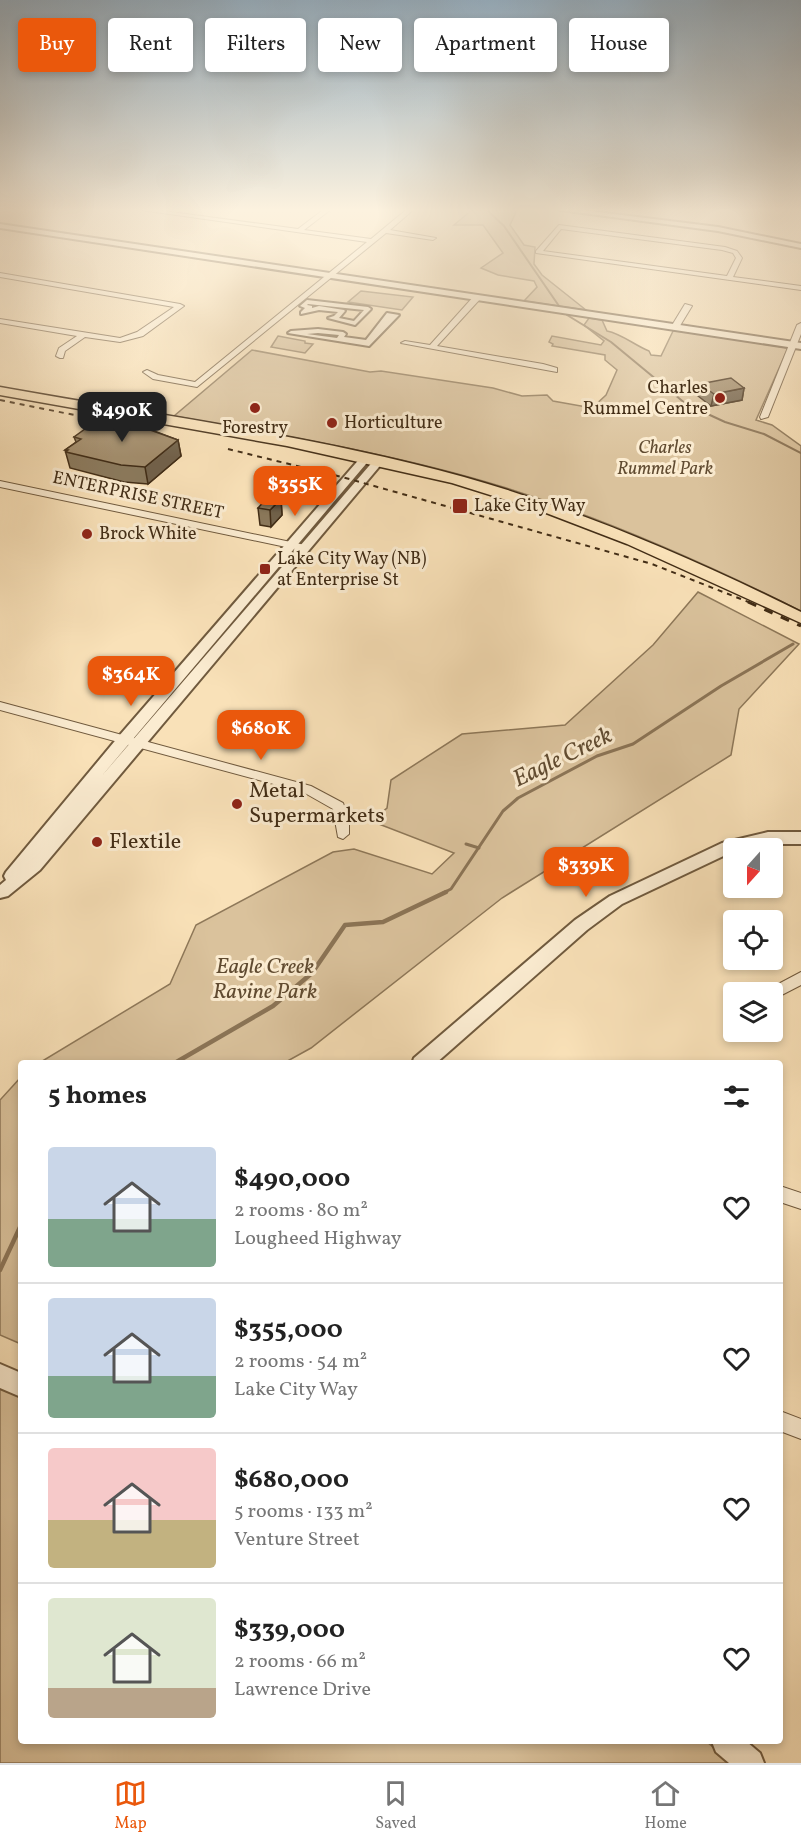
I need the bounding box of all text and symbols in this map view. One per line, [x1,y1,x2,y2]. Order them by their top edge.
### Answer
chip: Buy [18,18,96,72]
chip: Rent [108,18,193,72]
chip: Filters [205,18,306,72]
chip: New [318,18,402,72]
chip: Apartment [414,18,557,72]
chip: House [569,18,669,72]
place label: Charles Rummel Centre [583,376,708,422]
marker: Charles Rummel Centre [713,391,727,405]
pin: $490K [80,392,164,443]
text: $490K [92,397,152,425]
marker: Forestry [248,401,262,415]
place label: Horticulture [344,411,443,436]
place label: Forestry [222,416,288,441]
marker: Horticulture [325,416,339,430]
park label: Charles Rummel Park [617,436,713,482]
street label: ENTERPRISE STREET [50,466,226,526]
pin: $355K [253,466,337,517]
text: $355K [267,471,323,499]
place label: Lake City Way [474,494,586,519]
marker: Lake City Way [451,497,469,515]
place label: Brock White [99,522,197,547]
marker: Brock White [80,527,94,541]
place label: Lake City Way (NB) at Enterprise St [277,547,427,593]
marker: Lake City Way (NB) at Enterprise St [258,562,272,576]
pin: $364K [89,656,173,707]
text: $364K [102,661,160,689]
pin: $680K [219,710,303,761]
text: $680K [231,715,291,743]
water label: Eagle Creek [507,719,619,797]
place label: Metal Supermarkets [249,776,385,832]
marker: Metal Supermarkets [230,797,244,811]
place label: Flextile [109,827,181,858]
marker: Flextile [90,835,104,849]
north arrow [723,838,783,898]
map controls [723,838,783,1042]
pin: $339K [544,847,628,898]
text: $339K [558,852,614,880]
button: locate [723,910,783,970]
park label: Eagle Creek Ravine Park [213,952,317,1008]
button: layers [723,982,783,1042]
text: 5 homes [48,1078,147,1114]
icon: filters [720,1080,753,1113]
text: $490,000 [234,1161,350,1197]
icon: home [96,1171,168,1243]
icon: heart [720,1191,753,1224]
text: 2 rooms · 80 m² [234,1197,368,1225]
text: Lougheed Highway [234,1225,402,1253]
text: $355,000 [234,1312,343,1348]
icon: home [96,1322,168,1394]
icon: heart [720,1342,753,1375]
text: 2 rooms · 54 m² [234,1348,367,1376]
text: Lake City Way [234,1376,358,1404]
text: $680,000 [234,1462,349,1498]
icon: home [96,1472,168,1544]
icon: heart [720,1492,753,1525]
text: 5 rooms · 133 m² [234,1498,373,1526]
text: Venture Street [234,1526,360,1554]
text: $339,000 [234,1612,345,1648]
icon: home [96,1622,168,1694]
icon: heart [720,1642,753,1675]
text: 2 rooms · 66 m² [234,1648,366,1676]
text: Lawrence Drive [234,1676,371,1704]
tab: Map [114,1777,147,1835]
tab: Saved [375,1777,416,1835]
tab: Home [645,1777,687,1835]

